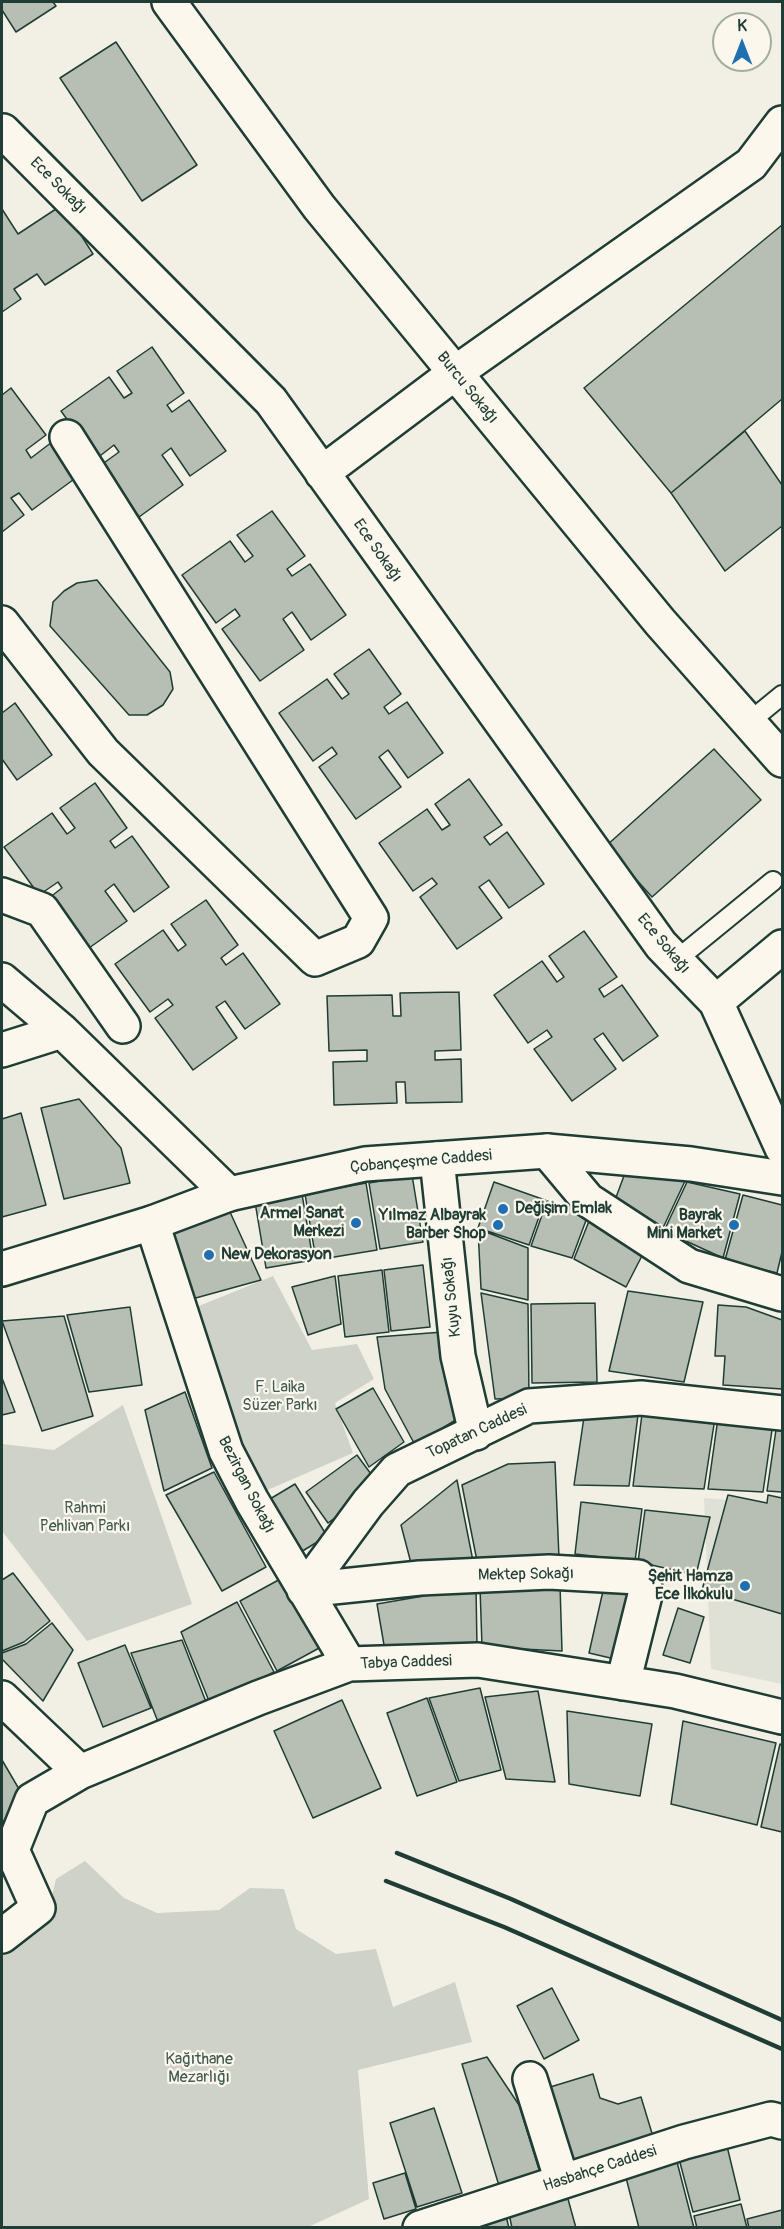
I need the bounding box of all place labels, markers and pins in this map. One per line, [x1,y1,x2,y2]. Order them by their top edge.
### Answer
place label: Değişim Emlak [515,1199,612,1219]
marker: Değişim Emlak [496,1202,510,1216]
place label: Armel Sanat Merkezi [260,1204,344,1242]
place label: Yılmaz Albayrak Barber Shop [379,1206,486,1244]
place label: Bayrak Mini Market [647,1206,722,1244]
marker: Armel Sanat Merkezi [349,1216,363,1230]
marker: Yılmaz Albayrak Barber Shop [491,1218,505,1232]
marker: Bayrak Mini Market [727,1218,741,1232]
place label: New Dekorasyon [221,1245,332,1265]
marker: New Dekorasyon [202,1248,216,1262]
place label: Şehit Hamza Ece İlkokulu [648,1567,733,1605]
marker: Şehit Hamza Ece İlkokulu [738,1579,752,1593]

